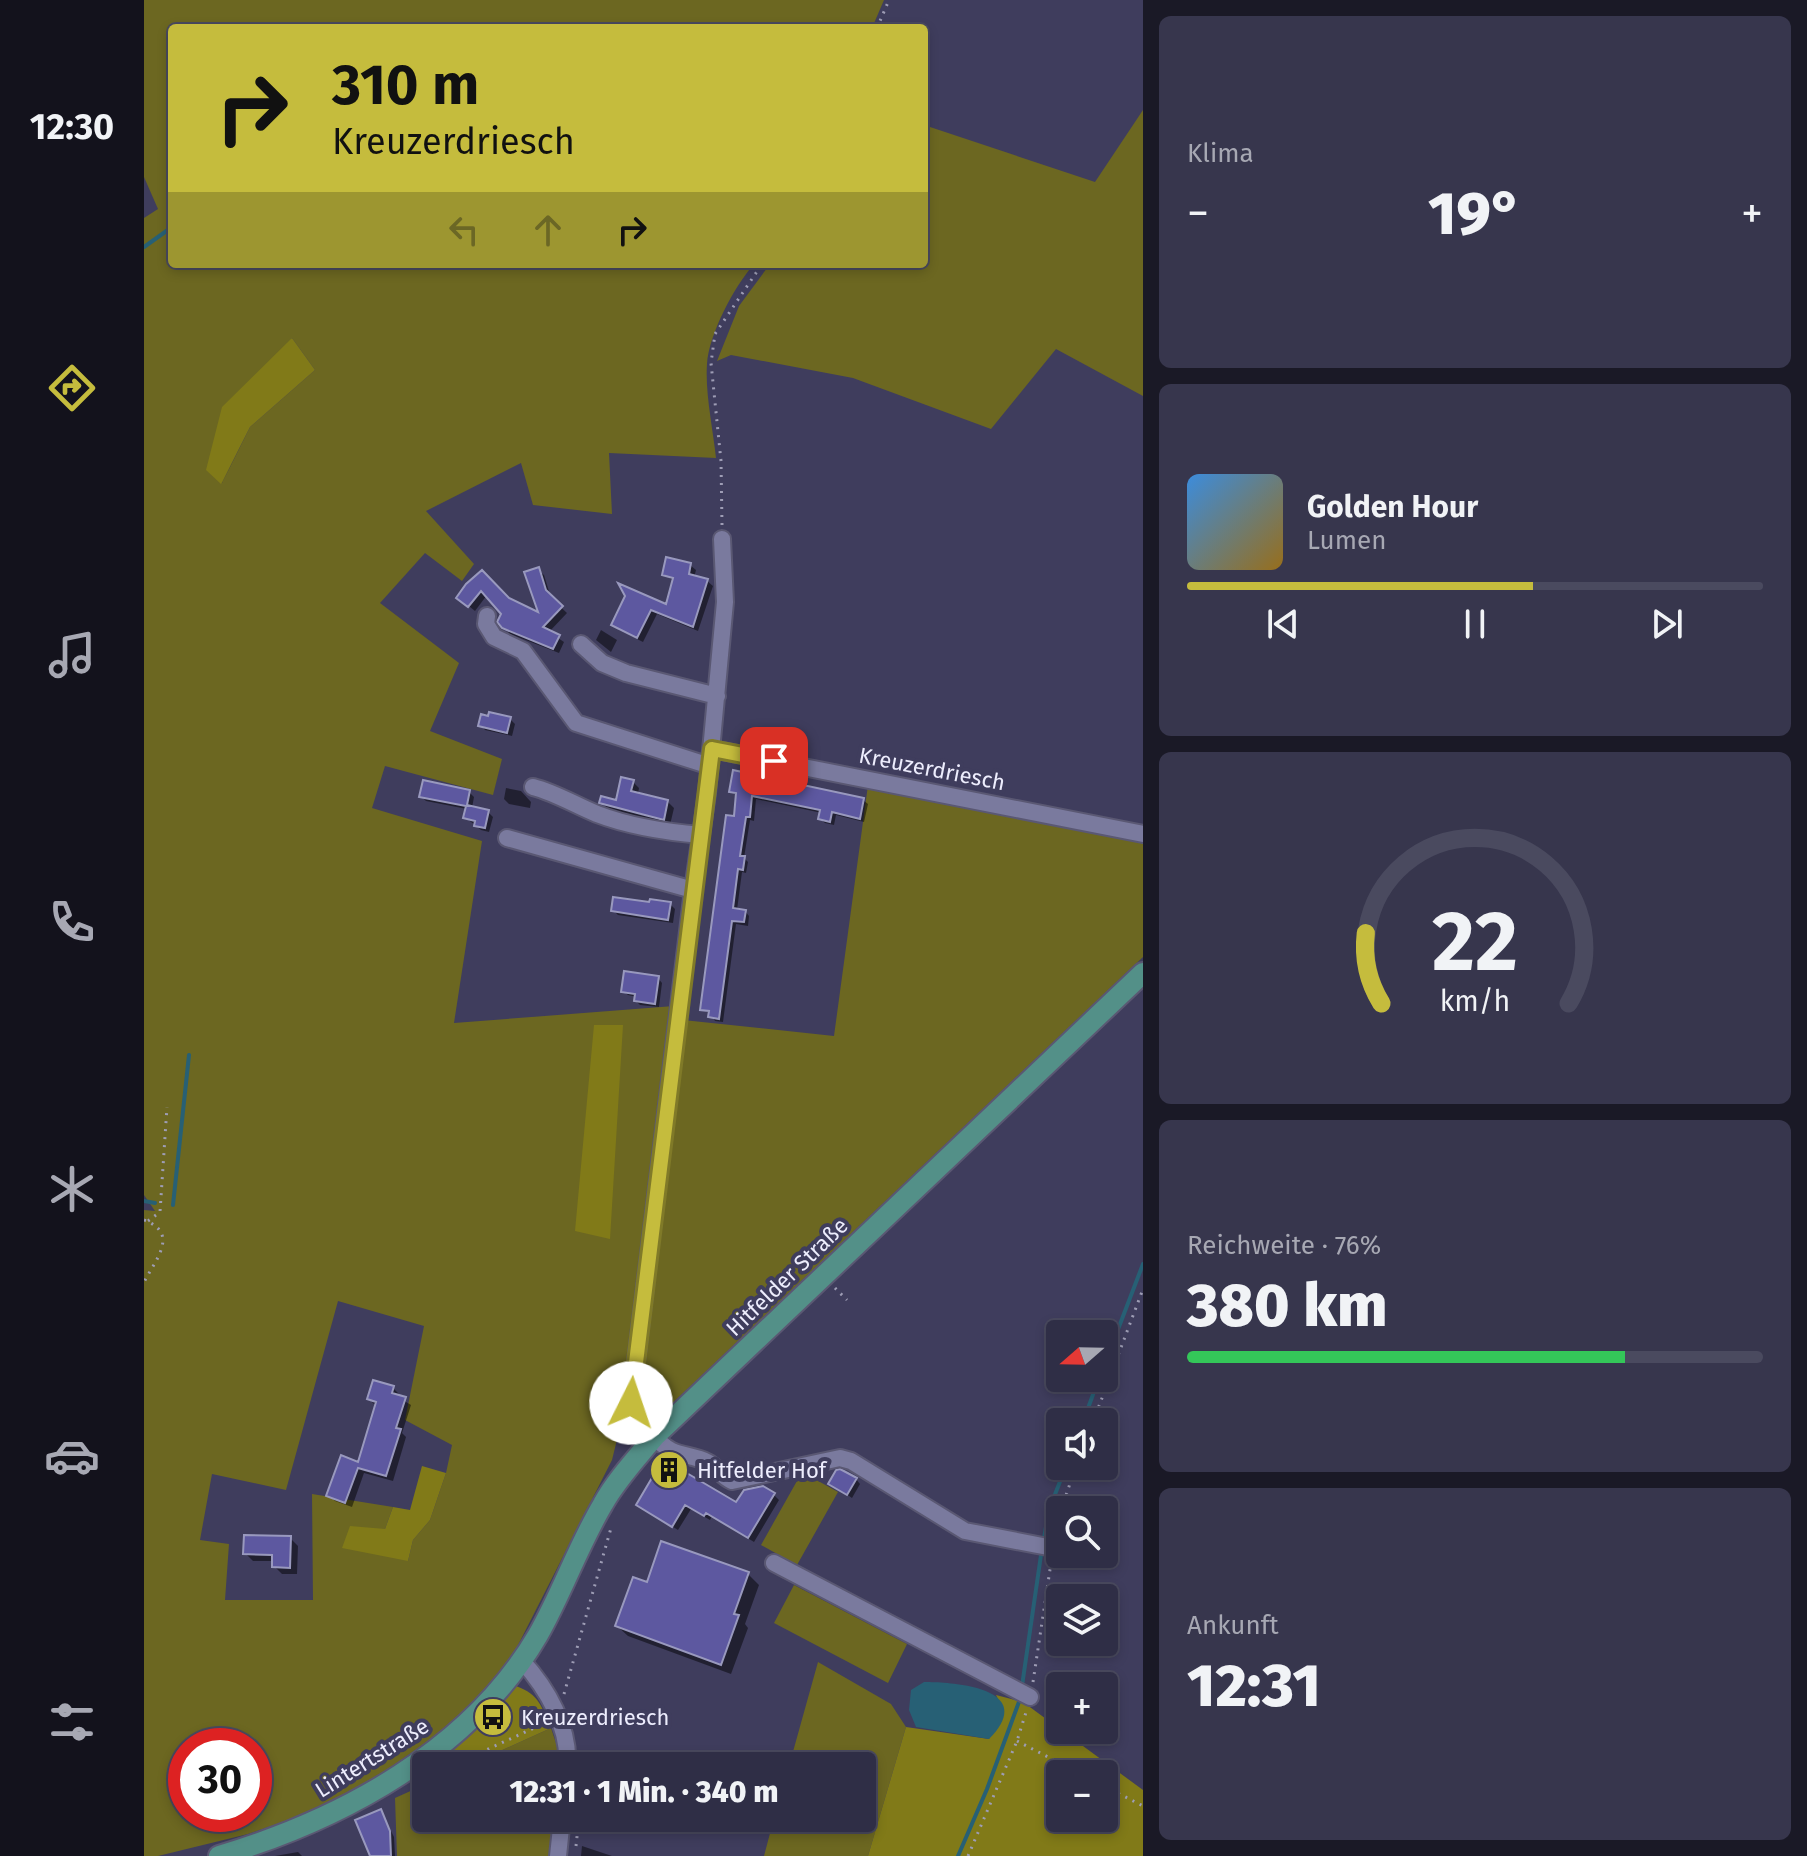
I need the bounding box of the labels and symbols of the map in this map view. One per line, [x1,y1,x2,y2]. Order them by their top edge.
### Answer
pin [740,727,808,795]
street label: Kreuzerdriesch [857,742,1007,796]
street label: Hitfelder Straße [721,1212,853,1342]
north arrow [1046,1320,1118,1392]
position arrow [589,1361,673,1445]
building icon: Hitfelder Hof [648,1449,690,1491]
place label: Hitfelder Hof [697,1457,828,1484]
bus stop icon: Kreuzerdriesch [472,1696,514,1738]
place label: Kreuzerdriesch [521,1704,669,1731]
street label: Lintertstraße [310,1712,434,1804]
speed limit sign: 30 [168,1728,272,1832]

